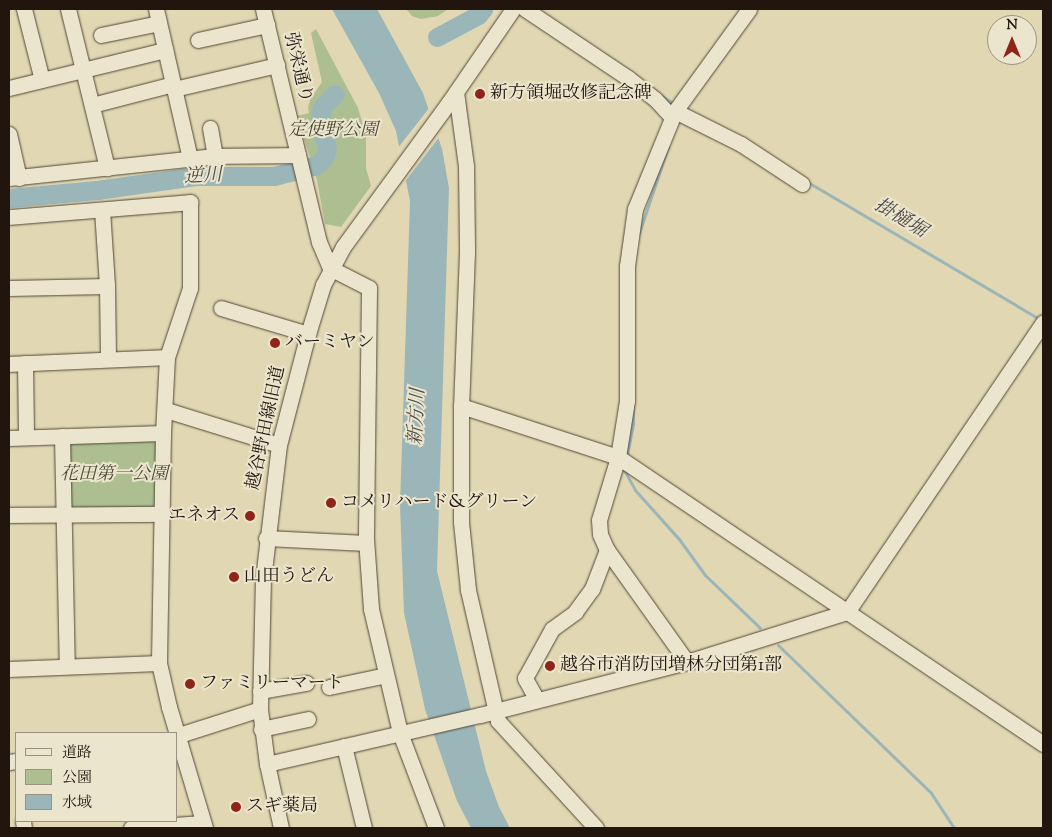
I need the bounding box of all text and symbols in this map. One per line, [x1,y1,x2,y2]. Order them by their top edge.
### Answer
north arrow [987,15,1037,65]
text: N [1006,16,1018,36]
street label: 弥栄通り [278,30,316,106]
place label: 新方領堀改修記念碑 [490,83,652,105]
marker: 新方領堀改修記念碑 [474,88,486,100]
park label: 定使野公園 [288,120,378,142]
water label: 逆川 [183,165,223,189]
water label: 掛樋堀 [870,195,930,243]
place label: バーミヤン [285,332,375,354]
marker: バーミヤン [269,337,281,349]
street label: 越谷野田線旧道 [243,364,291,492]
water label: 新方川 [405,388,431,446]
park label: 花田第一公園 [60,464,168,486]
place label: コメリハード&グリーン [341,492,538,514]
marker: コメリハード&グリーン [325,497,337,509]
place label: エネオス [168,505,240,527]
marker: エネオス [244,510,256,522]
place label: 山田うどん [244,566,334,588]
marker: 山田うどん [228,571,240,583]
place label: 越谷市消防団増林分団第1部 [560,655,782,677]
marker: 越谷市消防団増林分団第1部 [544,660,556,672]
place label: ファミリーマート [200,673,344,695]
marker: ファミリーマート [184,678,196,690]
legend [15,732,178,822]
text: 道路 [62,743,92,764]
text: 公園 [62,768,92,789]
text: 水域 [62,793,92,814]
place label: スギ薬局 [246,796,318,818]
marker: スギ薬局 [230,801,242,813]

